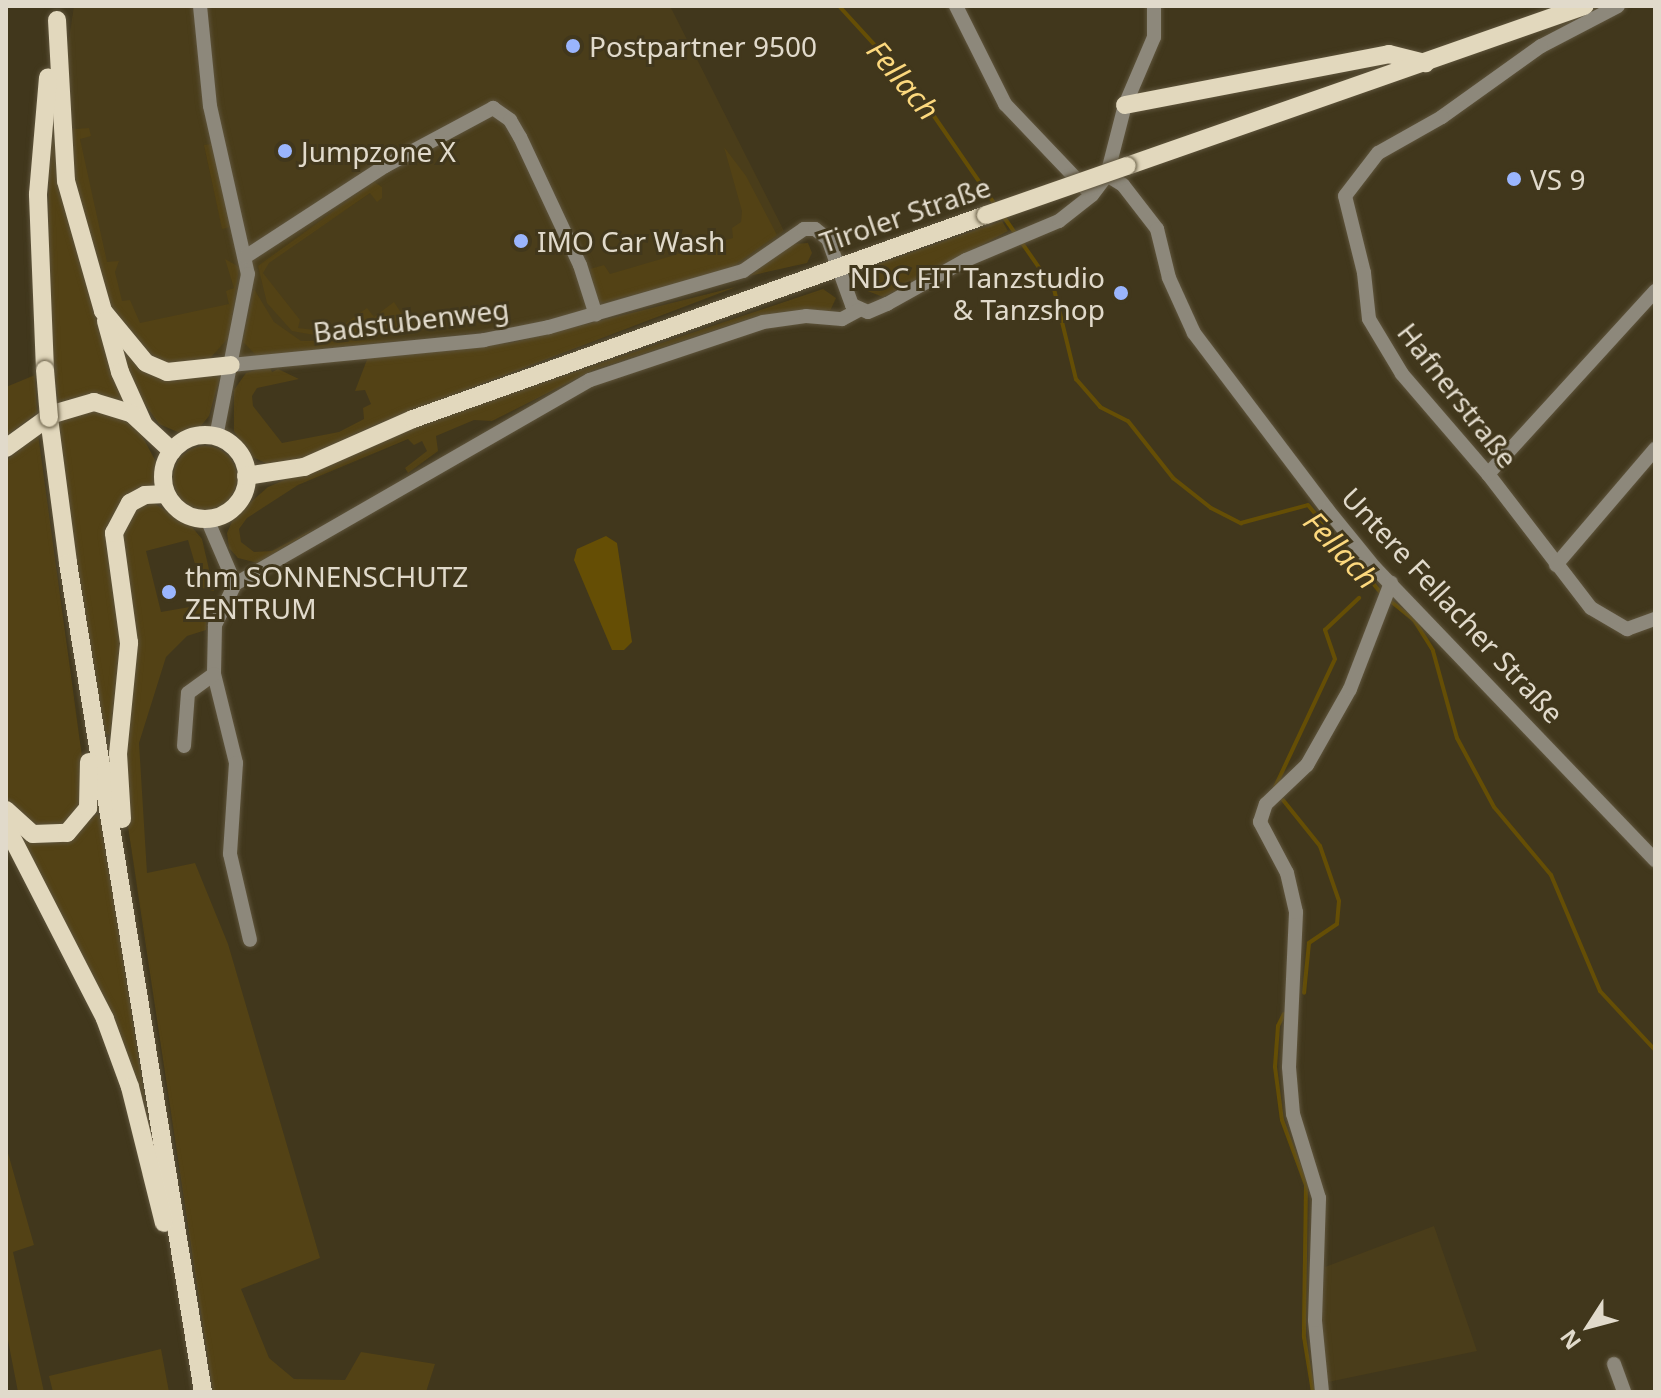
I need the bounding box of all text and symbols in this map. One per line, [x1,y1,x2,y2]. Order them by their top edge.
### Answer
place label: Postpartner 9500 [589,29,817,63]
water label: Fellach [859,33,947,127]
marker: Postpartner 9500 [564,37,582,55]
place label: Jumpzone X [301,134,456,168]
marker: Jumpzone X [276,142,294,160]
place label: VS 9 [1530,162,1585,196]
street label: Tiroler Straße [815,169,995,259]
marker: VS 9 [1505,170,1523,188]
place label: IMO Car Wash [537,224,725,258]
marker: IMO Car Wash [512,232,530,250]
place label: NDC FIT Tanzstudio & Tanzshop [850,260,1105,326]
marker: NDC FIT Tanzstudio & Tanzshop [1112,284,1130,302]
street label: Badstubenweg [311,291,511,349]
street label: Hafnerstraße [1391,316,1525,474]
street label: Untere Fellacher Straße [1335,480,1571,730]
water label: Fellach [1296,504,1386,596]
place label: thm SONNENSCHUTZ ZENTRUM [185,559,468,625]
marker: thm SONNENSCHUTZ ZENTRUM [160,583,178,601]
north arrow [1549,1286,1629,1366]
text: N [1552,1324,1587,1356]

